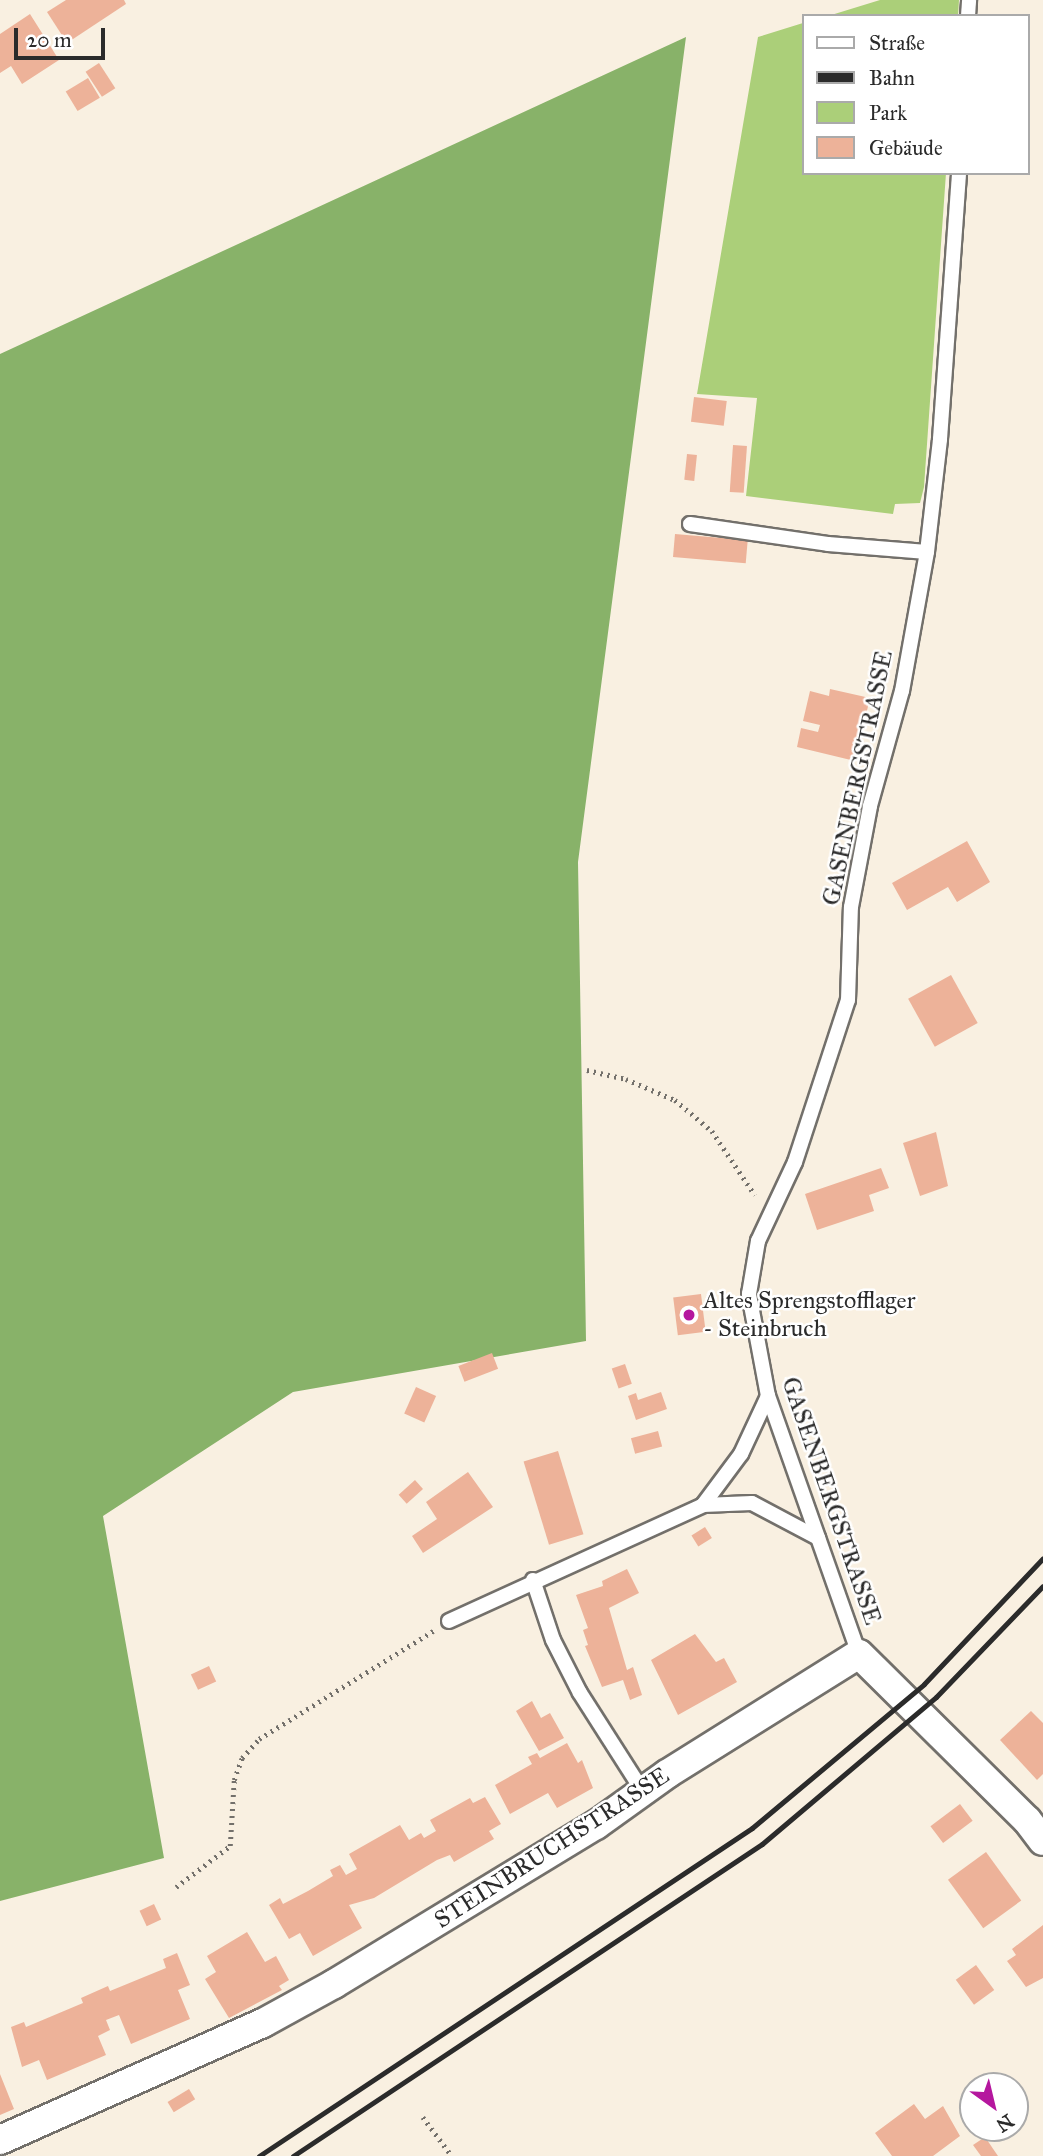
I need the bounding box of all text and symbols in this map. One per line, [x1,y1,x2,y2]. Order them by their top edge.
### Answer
scale bar [18,14,108,58]
legend [802,14,1029,175]
text: 20 m [27,27,72,53]
text: Straße [869,30,925,56]
text: Bahn [869,65,915,91]
text: Park [869,100,907,126]
text: Gebäude [869,135,943,161]
street label: GASENBERGSTRASSE [817,648,899,908]
place label: Altes Sprengstofflager - Steinbruch [703,1287,915,1343]
marker: Altes Sprengstofflager - Steinbruch [681,1307,697,1323]
street label: GASENBERGSTRASSE [775,1373,887,1629]
street label: STEINBRUCHSTRASSE [429,1761,675,1935]
north arrow [959,2072,1029,2142]
text: N [992,2109,1018,2137]

